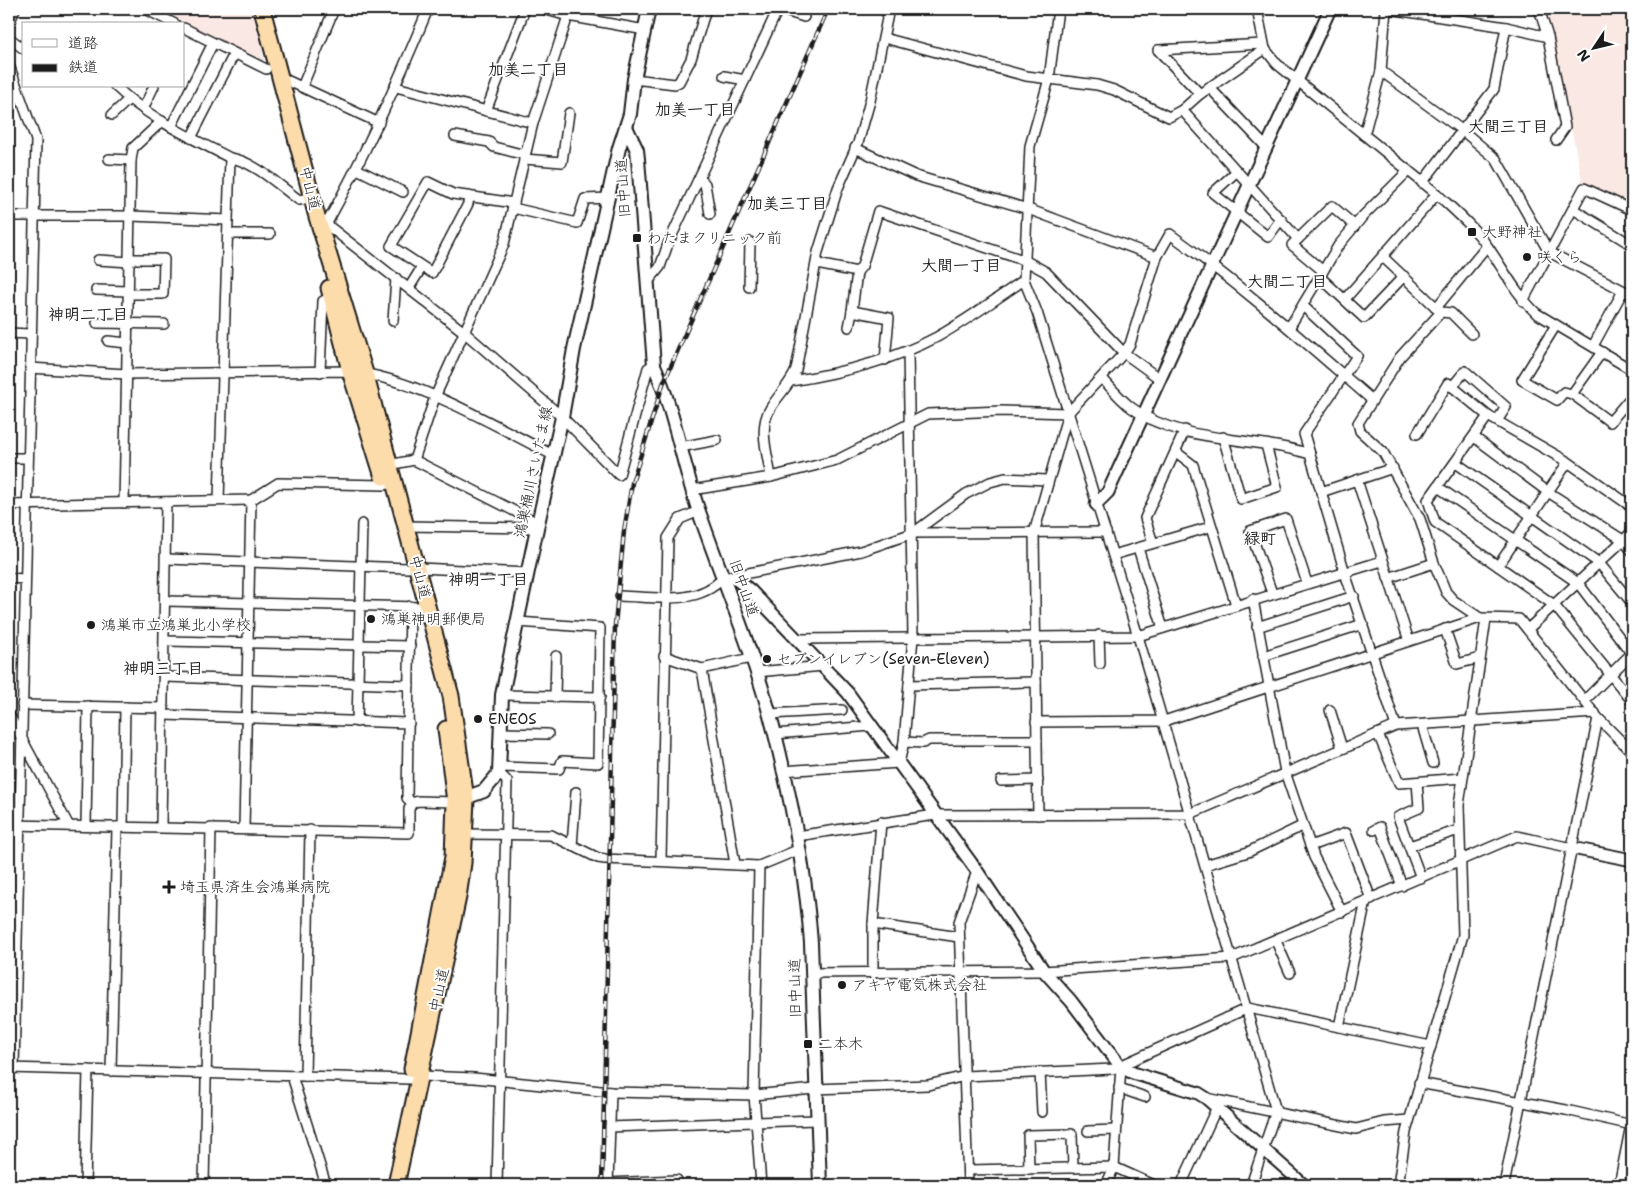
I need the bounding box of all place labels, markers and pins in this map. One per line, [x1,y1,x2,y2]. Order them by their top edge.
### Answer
place label: 大野神社 [1482,222,1542,242]
marker: 大野神社 [1466,226,1478,238]
place label: わたまクリニック前 [647,228,782,248]
marker: わたまクリニック前 [631,232,643,244]
place label: 咲くら [1537,247,1582,267]
marker: 咲くら [1521,251,1533,263]
place label: 鴻巣神明郵便局 [381,609,486,629]
marker: 鴻巣神明郵便局 [365,613,377,625]
place label: 鴻巣市立鴻巣北小学校 [101,615,251,635]
marker: 鴻巣市立鴻巣北小学校 [85,619,97,631]
place label: セブンイレブン(Seven-Eleven) [777,649,989,669]
marker: セブンイレブン(Seven-Eleven) [761,653,773,665]
place label: ENEOS [488,709,536,729]
marker: ENEOS [472,713,484,725]
place label: 埼玉県済生会鴻巣病院 [180,877,330,897]
marker: 埼玉県済生会鴻巣病院 [162,880,176,894]
place label: アキヤ電気株式会社 [852,975,987,995]
marker: アキヤ電気株式会社 [836,979,848,991]
place label: 二本木 [818,1034,863,1054]
marker: 二本木 [802,1038,814,1050]

